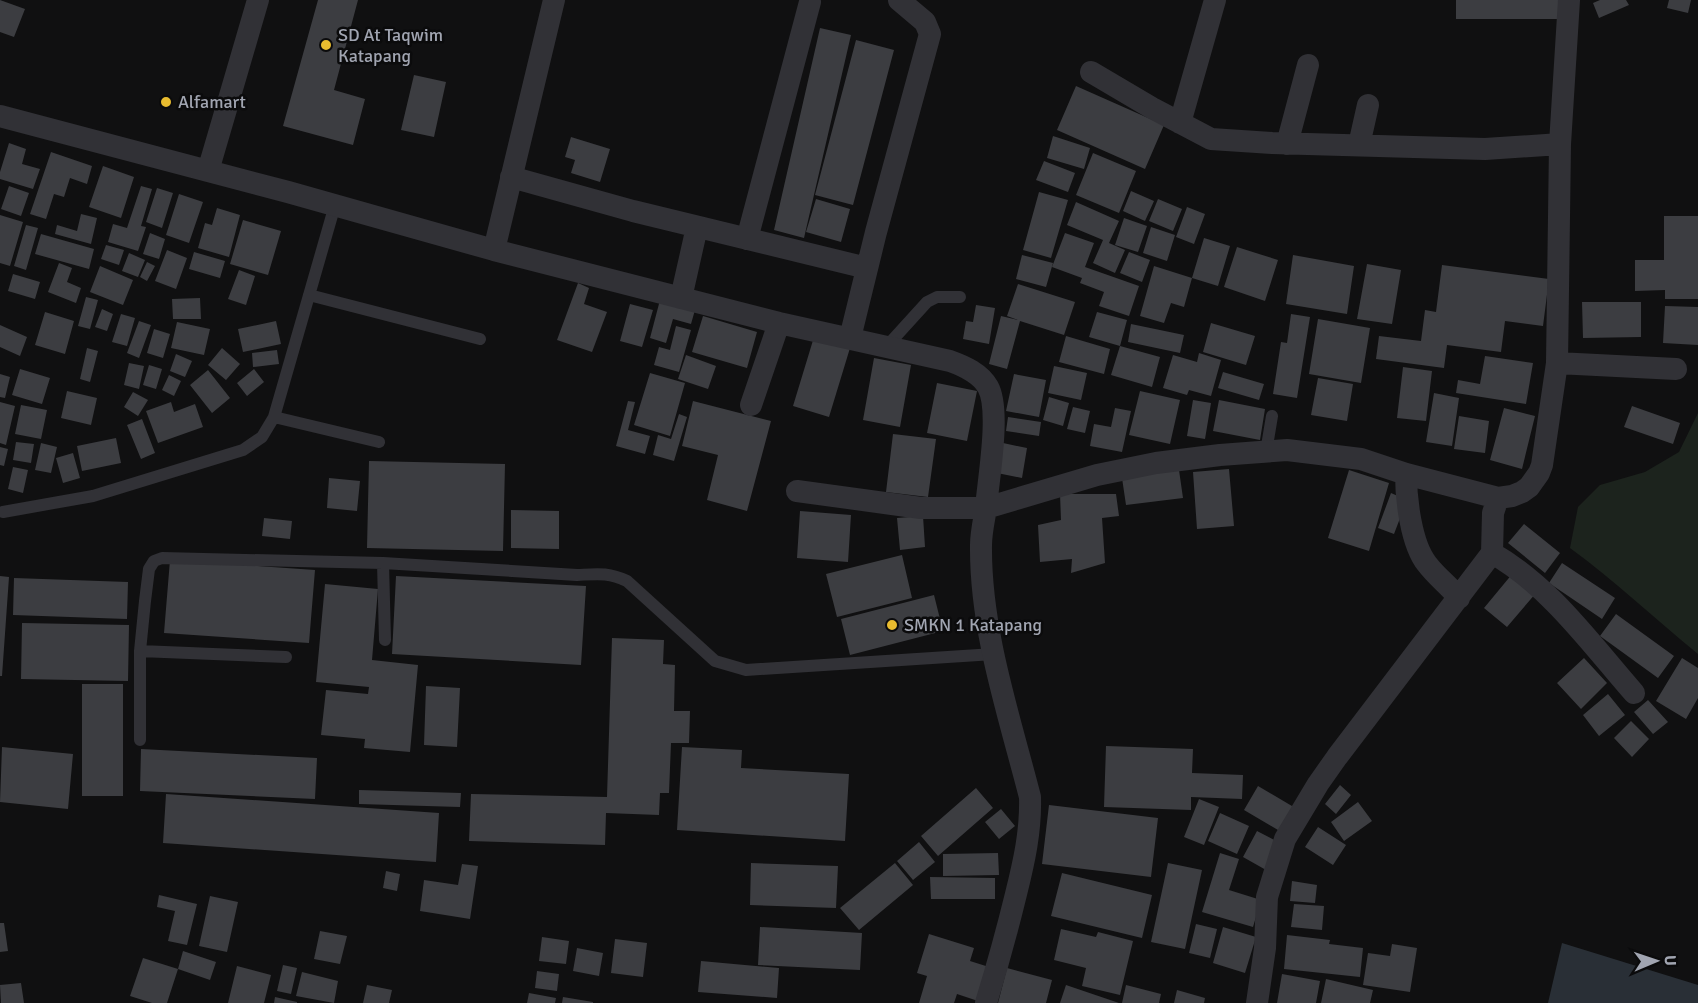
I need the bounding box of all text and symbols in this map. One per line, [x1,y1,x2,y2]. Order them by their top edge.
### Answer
place label: SD At Taqwim Katapang [338,24,443,67]
marker: SD At Taqwim Katapang [319,38,333,52]
place label: Alfamart [178,91,246,113]
marker: Alfamart [159,95,173,109]
place label: SMKN 1 Katapang [904,614,1042,636]
marker: SMKN 1 Katapang [885,618,899,632]
north arrow [1626,931,1686,991]
text: U [1660,955,1680,966]

